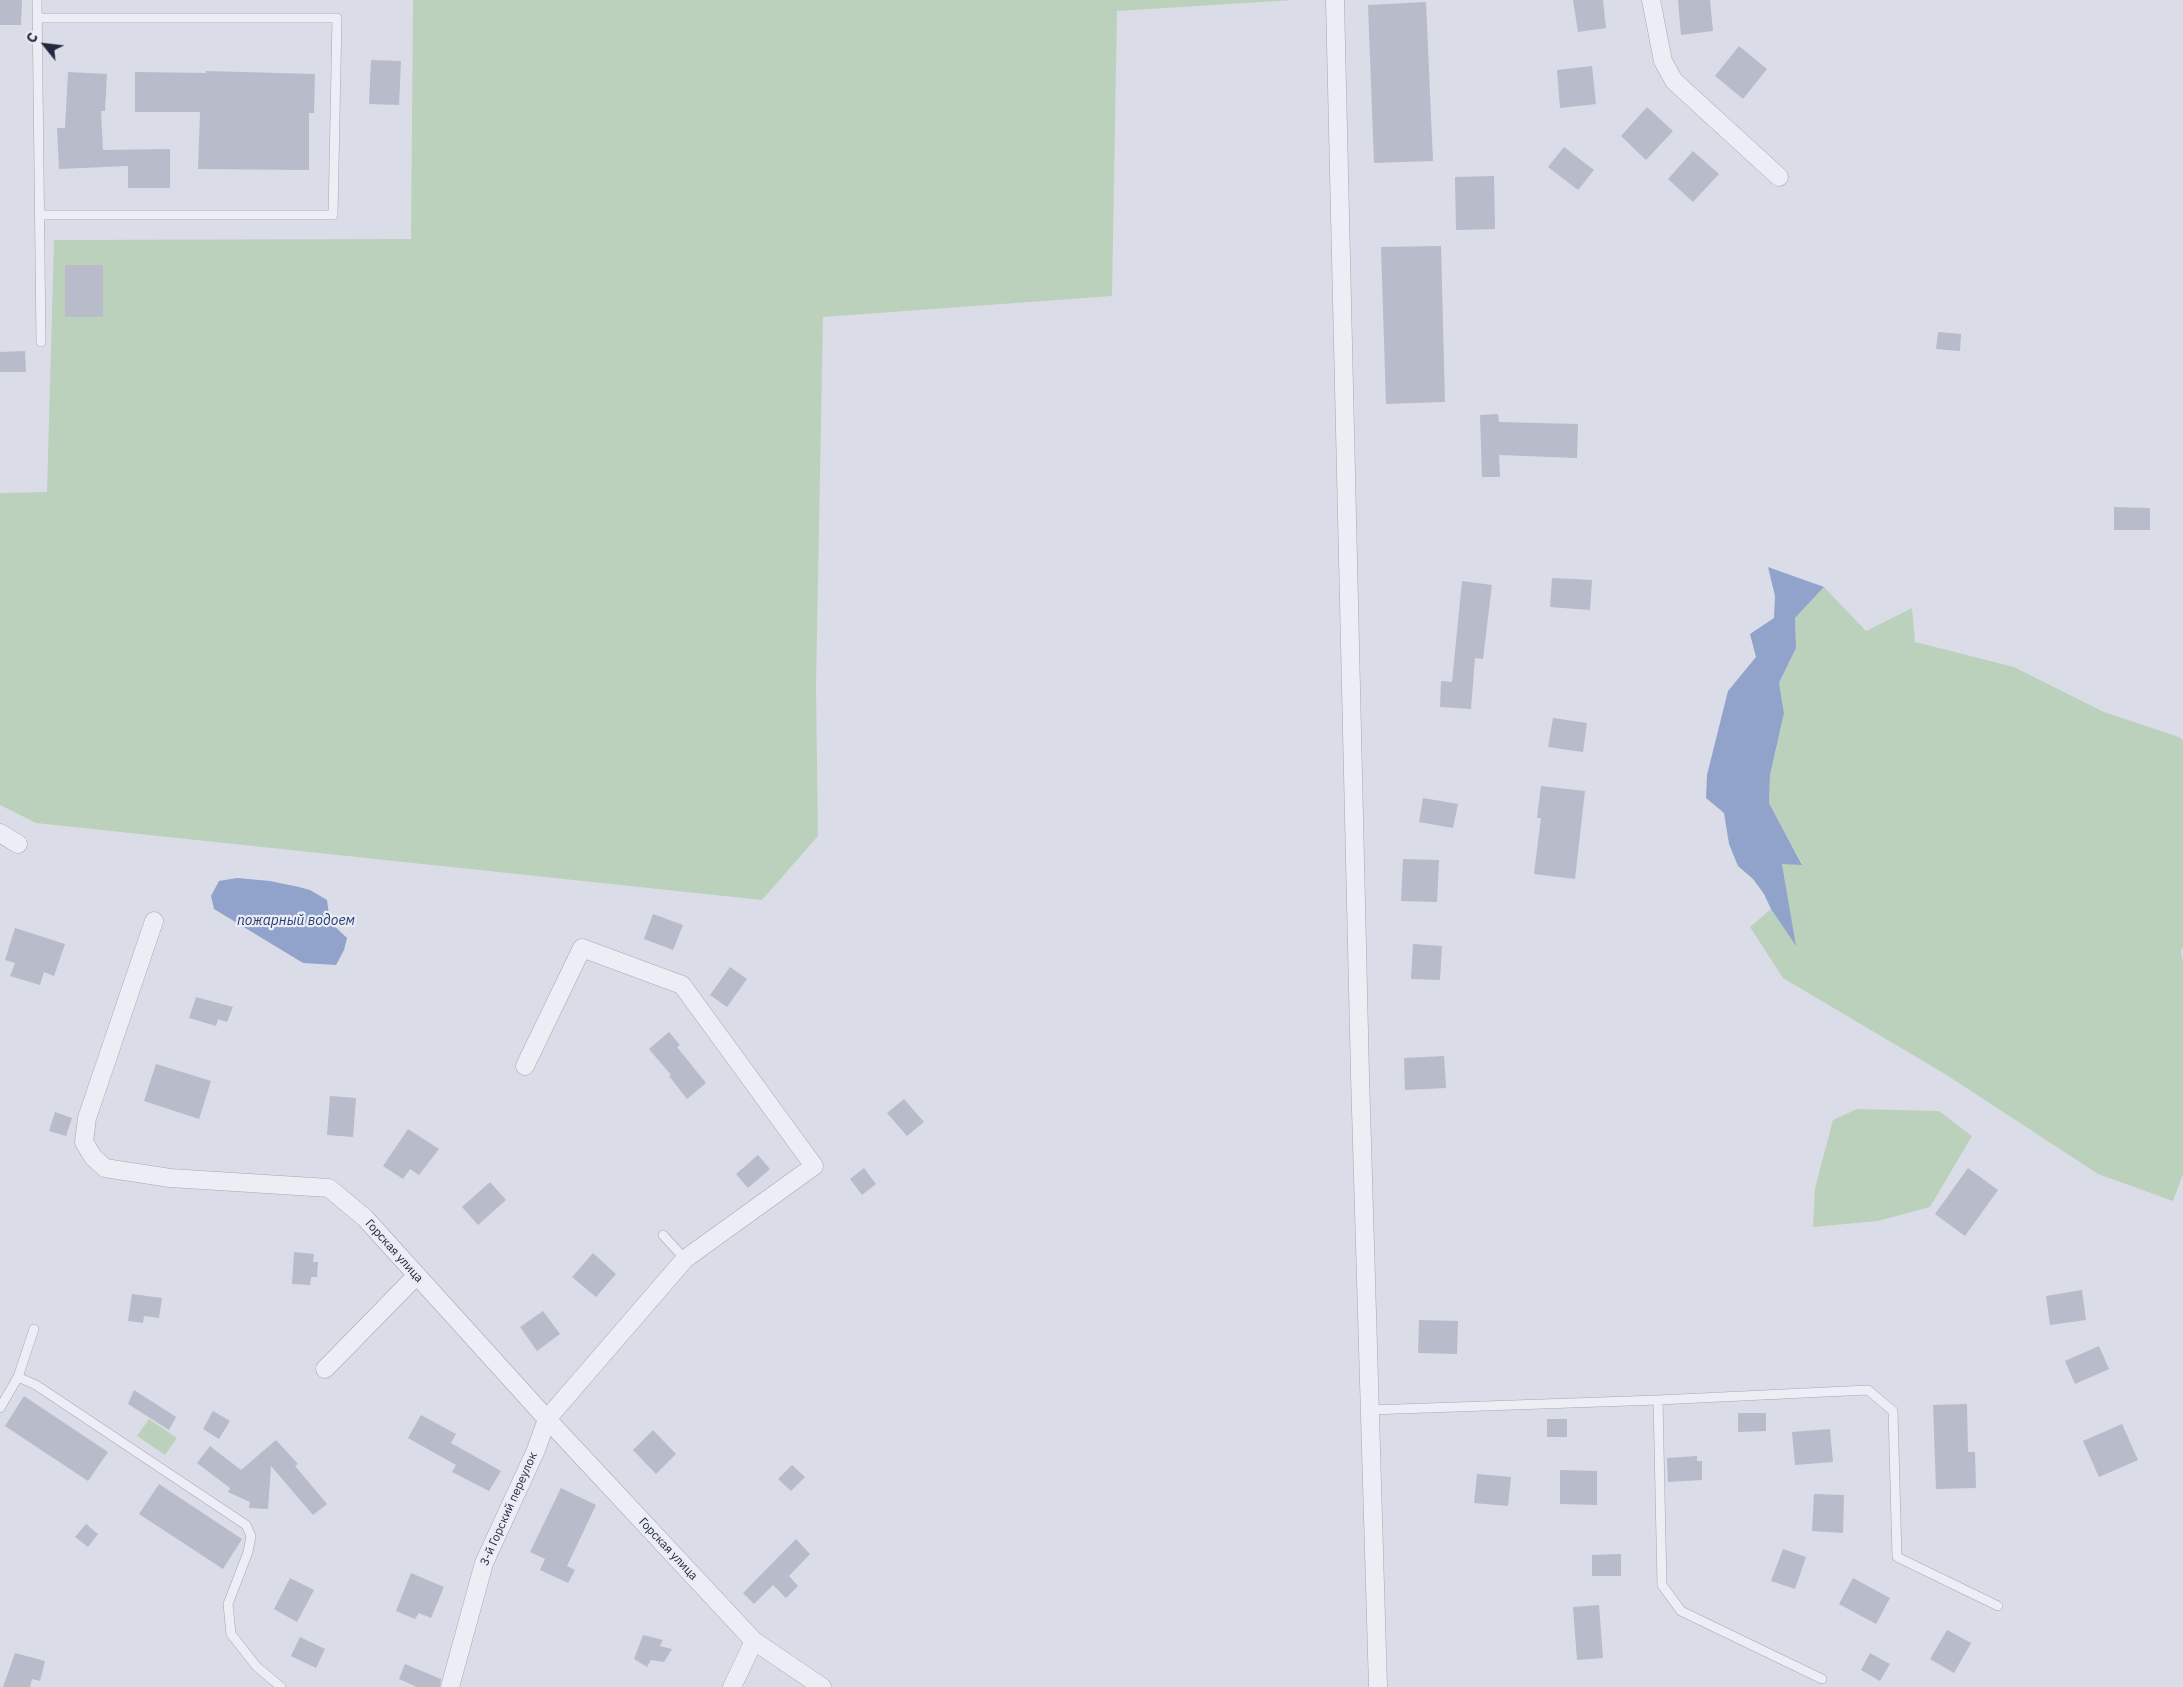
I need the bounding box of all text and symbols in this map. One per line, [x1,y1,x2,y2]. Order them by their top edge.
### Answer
north arrow [20,20,70,70]
text: С [22,29,42,46]
water label: пожарный водоем [237,913,355,929]
street label: Горская улица [362,1216,426,1286]
street label: 3-й Горский переулок [477,1450,541,1568]
street label: Горская улица [635,1515,701,1583]

